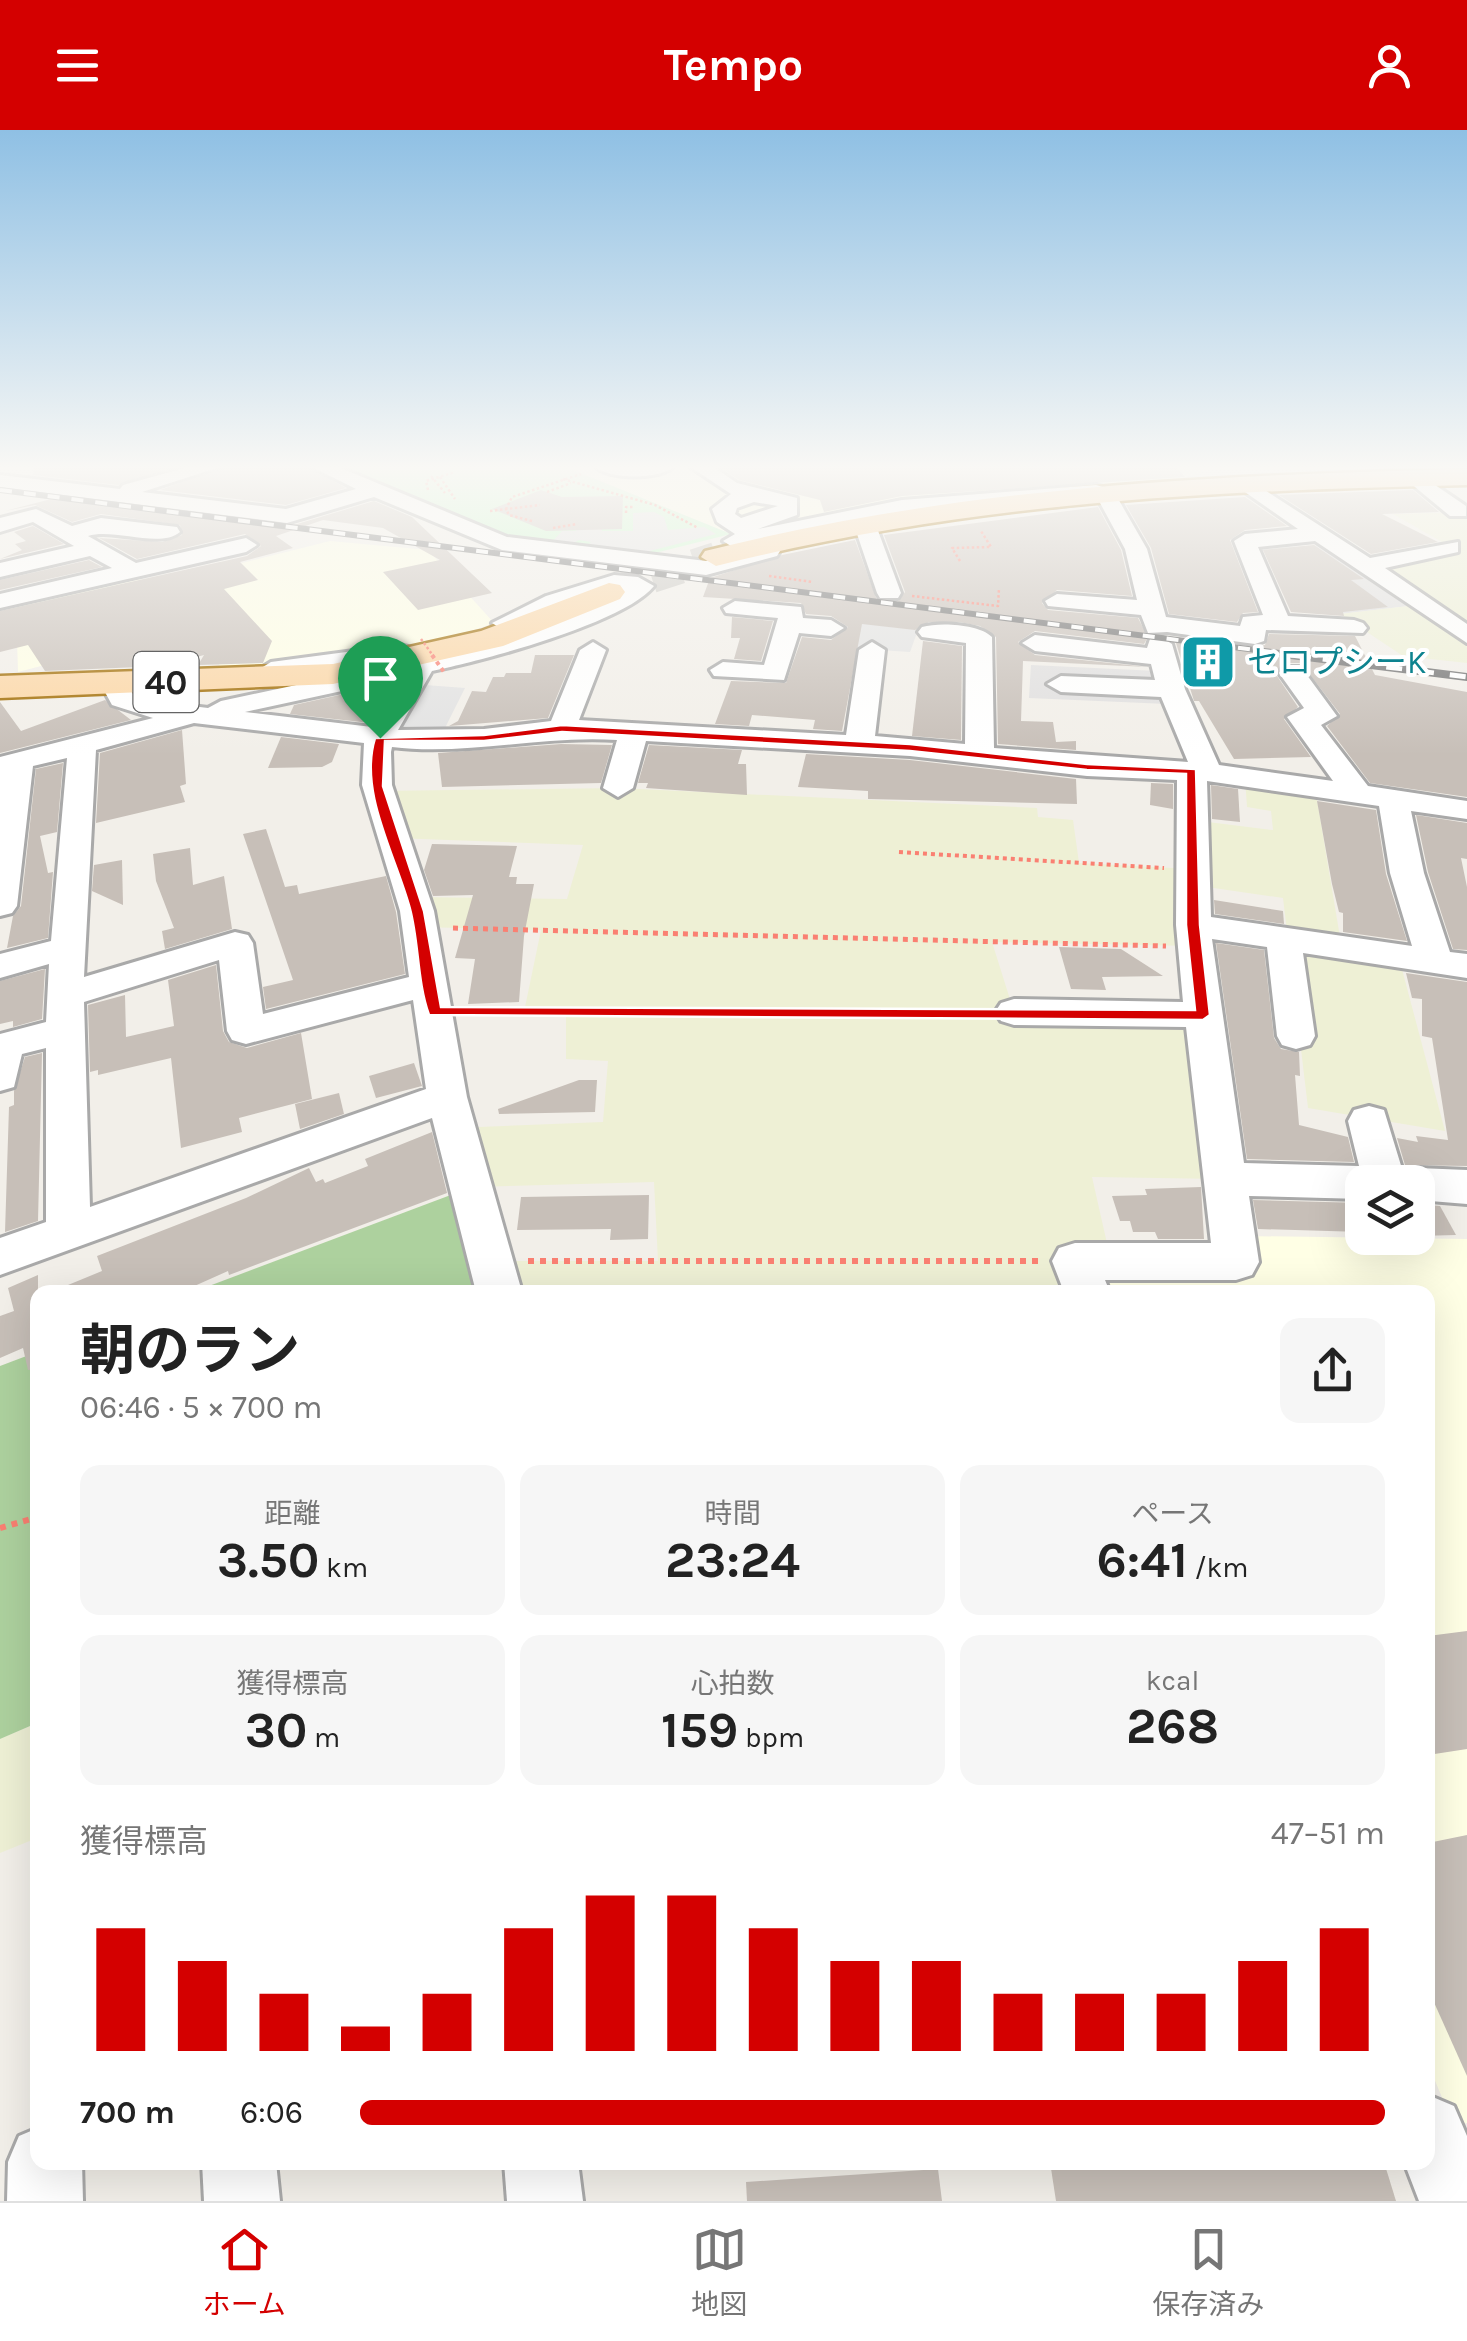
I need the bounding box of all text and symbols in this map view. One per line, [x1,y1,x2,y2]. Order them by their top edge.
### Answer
icon: menu [50,38,105,93]
icon: person [1362,38,1417,93]
text: Tempo [664,39,803,91]
building icon: セロプシーK [1178,632,1238,692]
pin [338,636,423,739]
place label: セロプシーK [1247,644,1426,681]
icon: arrive [353,651,408,706]
road number: 40 [134,652,198,712]
map controls [1345,1165,1435,1255]
button: layers [1345,1165,1435,1255]
button: share [1280,1318,1385,1423]
text: 朝のラン [80,1319,300,1383]
text: 06:46 · 5 × 700 m [80,1389,322,1426]
text: 距離 [264,1497,321,1530]
text: 時間 [704,1497,761,1530]
text: ペース [1131,1497,1214,1530]
text: 3.50 [217,1531,319,1590]
text: 23:24 [665,1531,800,1590]
text: 6:41 [1096,1531,1188,1590]
text: km [319,1551,368,1584]
text: /km [1188,1551,1249,1584]
text: kcal [1146,1664,1199,1697]
text: 獲得標高 [236,1667,349,1700]
text: 心拍数 [690,1667,775,1700]
text: 268 [1126,1697,1219,1756]
text: 30 [245,1701,307,1760]
text: 159 [661,1701,738,1760]
text: m [307,1721,340,1754]
text: bpm [738,1721,804,1754]
text: 47–51 m [1271,1815,1385,1852]
text: 獲得標高 [80,1823,208,1860]
text: 700 m [80,2094,175,2131]
text: 6:06 [240,2094,303,2131]
tab: ホーム [203,2222,286,2322]
tab: 地図 [691,2222,747,2322]
tab: 保存済み [1152,2222,1264,2322]

